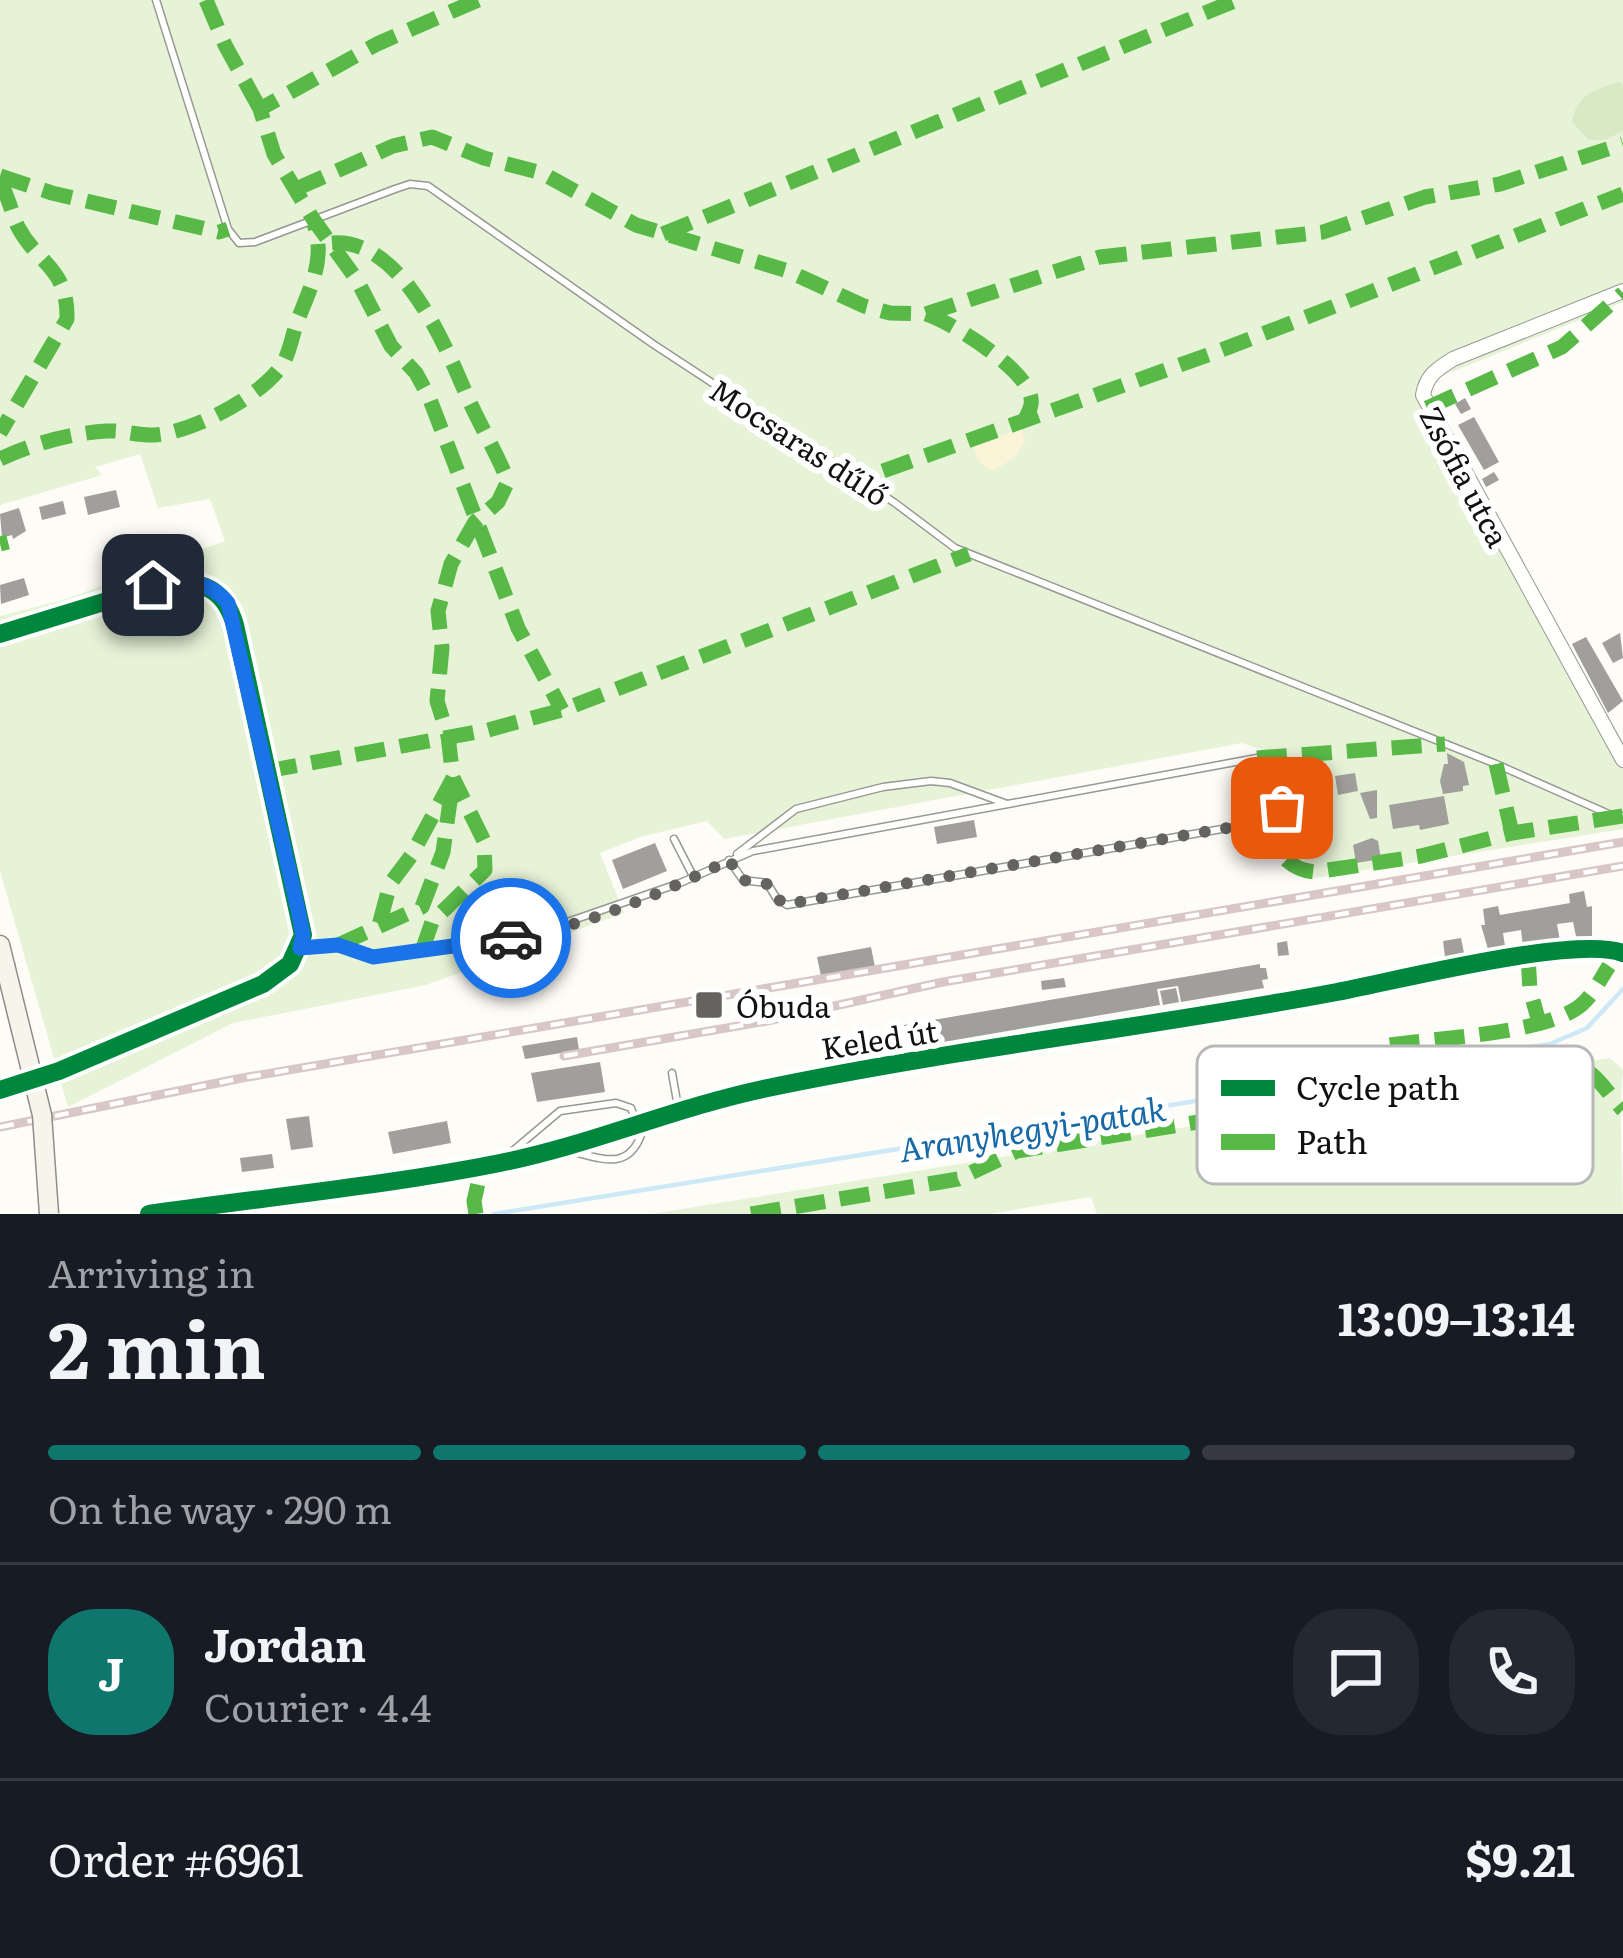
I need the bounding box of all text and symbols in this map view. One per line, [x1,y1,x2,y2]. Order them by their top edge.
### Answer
street label: Mocsaras dűlő [702,367,898,515]
street label: Zsófia utca [1411,398,1522,555]
pin [102,534,204,636]
icon: home [120,552,186,618]
pin [1231,757,1333,859]
icon: bag [1249,775,1315,841]
courier [451,878,571,998]
icon: car [478,905,544,971]
place label: Óbuda [736,983,831,1027]
marker: Óbuda [693,989,725,1021]
street label: Keled út [818,1007,940,1069]
legend [1197,1046,1593,1184]
text: Cycle path [1296,1061,1460,1110]
water label: Aranyhegyi-patak [895,1082,1169,1172]
text: Path [1296,1115,1368,1164]
text: Arriving in [48,1242,255,1300]
text: 13:09–13:14 [1338,1283,1575,1350]
text: 2 min [48,1287,266,1403]
text: On the way · 290 m [48,1478,392,1536]
text: Jordan [204,1609,366,1676]
button: chat [1293,1609,1419,1735]
button: phone [1449,1609,1575,1735]
text: J [98,1638,124,1705]
text: Courier · 4.4 [204,1676,431,1734]
text: Order #6961 [48,1824,304,1891]
text: $9.21 [1465,1824,1575,1891]

